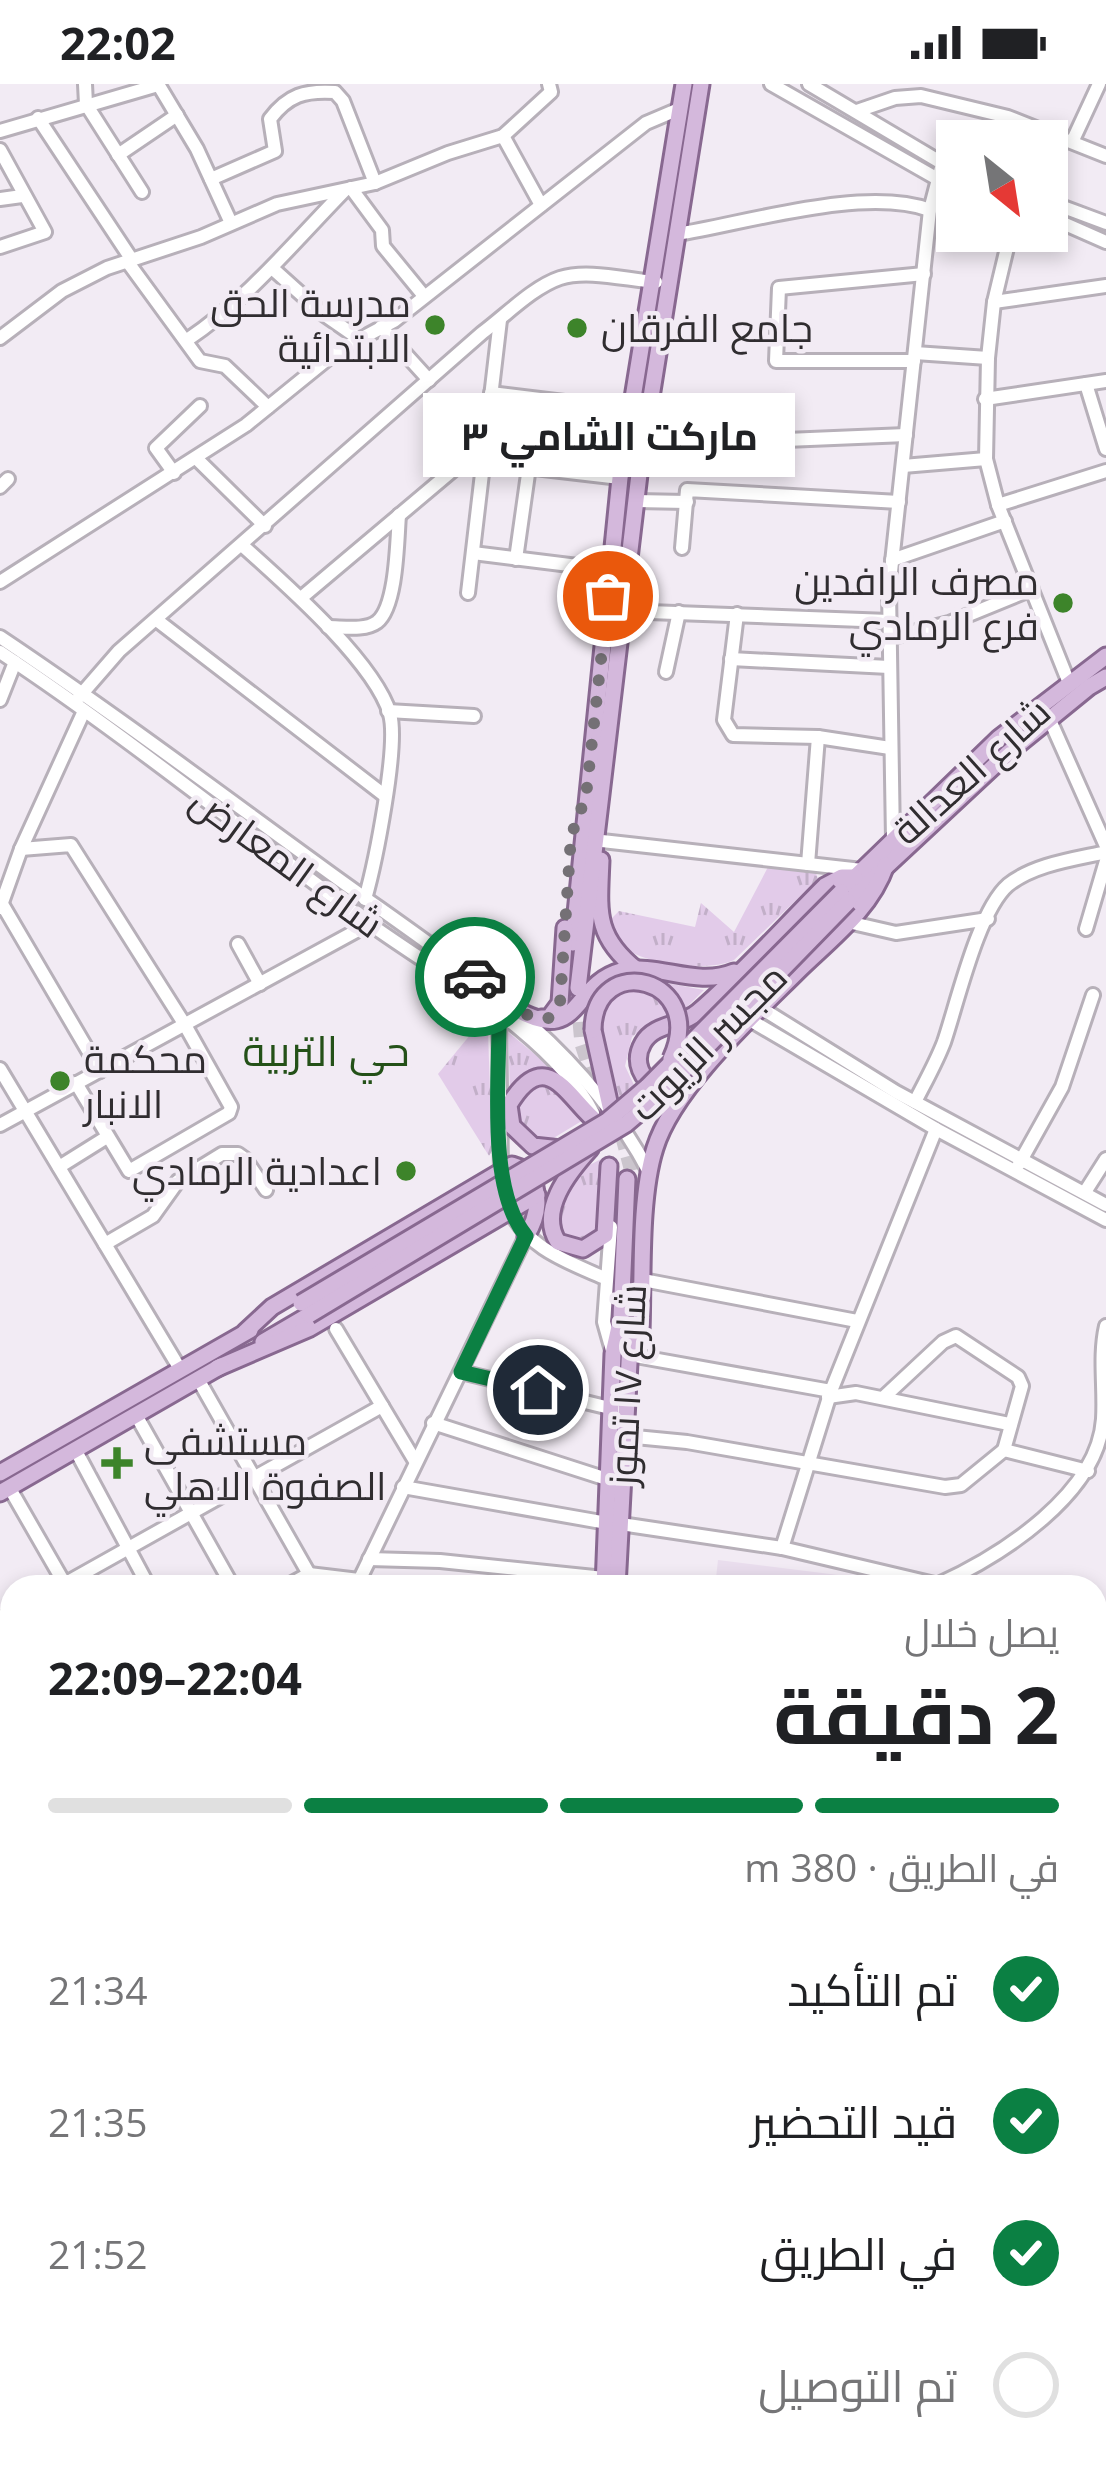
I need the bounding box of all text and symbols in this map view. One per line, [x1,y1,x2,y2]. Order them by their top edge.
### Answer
text: 22:02 [60,12,176,73]
north arrow [936,120,1068,252]
map controls [936,120,1068,252]
place label: مدرسة الحق الابتدائية [210,275,411,373]
place label: جامع الفرقان [601,300,813,355]
marker: مدرسة الحق الابتدائية [422,312,448,338]
marker: جامع الفرقان [564,315,590,341]
callout: ماركت الشامي ٣ [422,392,794,476]
text: ماركت الشامي ٣ [460,408,758,461]
pin [557,545,659,647]
place label: مصرف الرافدين فرع الرمادي [794,553,1039,657]
icon: bag [575,563,641,629]
marker: مصرف الرافدين فرع الرمادي [1050,590,1076,616]
street label: شارع العدالة [879,685,1062,857]
street label: شارع المعارض [180,773,395,950]
courier [415,917,535,1037]
icon: car [442,944,508,1010]
street label: مجسر الزيوت [616,950,797,1131]
district label: حي التربية [243,1021,409,1084]
place label: محكمة الانبار [82,1031,207,1129]
marker: محكمة الانبار [47,1068,73,1094]
place label: اعدادية الرمادي [132,1143,382,1202]
marker: اعدادية الرمادي [393,1158,419,1184]
street label: شارع ١٧ تموز [594,1283,659,1489]
pin [487,1339,589,1441]
icon: home [505,1357,571,1423]
place label: مستشفى الصفوة الاهلي [144,1413,387,1517]
marker: مستشفى الصفوة الاهلي [101,1447,133,1479]
text: يصل خلال [904,1605,1059,1658]
text: 22:04–22:09 [48,1647,302,1708]
text: 2 دقيقة [774,1661,1059,1767]
text: في الطريق · 380 m [744,1840,1059,1893]
icon: check [993,1956,1059,2022]
text: تم التأكيد [787,1958,957,2019]
text: 21:34 [48,1963,147,2016]
icon: check [993,2088,1059,2154]
text: قيد التحضير [751,2090,957,2151]
text: 21:35 [48,2095,147,2148]
icon: check [993,2220,1059,2286]
text: في الطريق [760,2222,957,2283]
text: 21:52 [48,2227,147,2280]
text: تم التوصيل [758,2354,957,2415]

